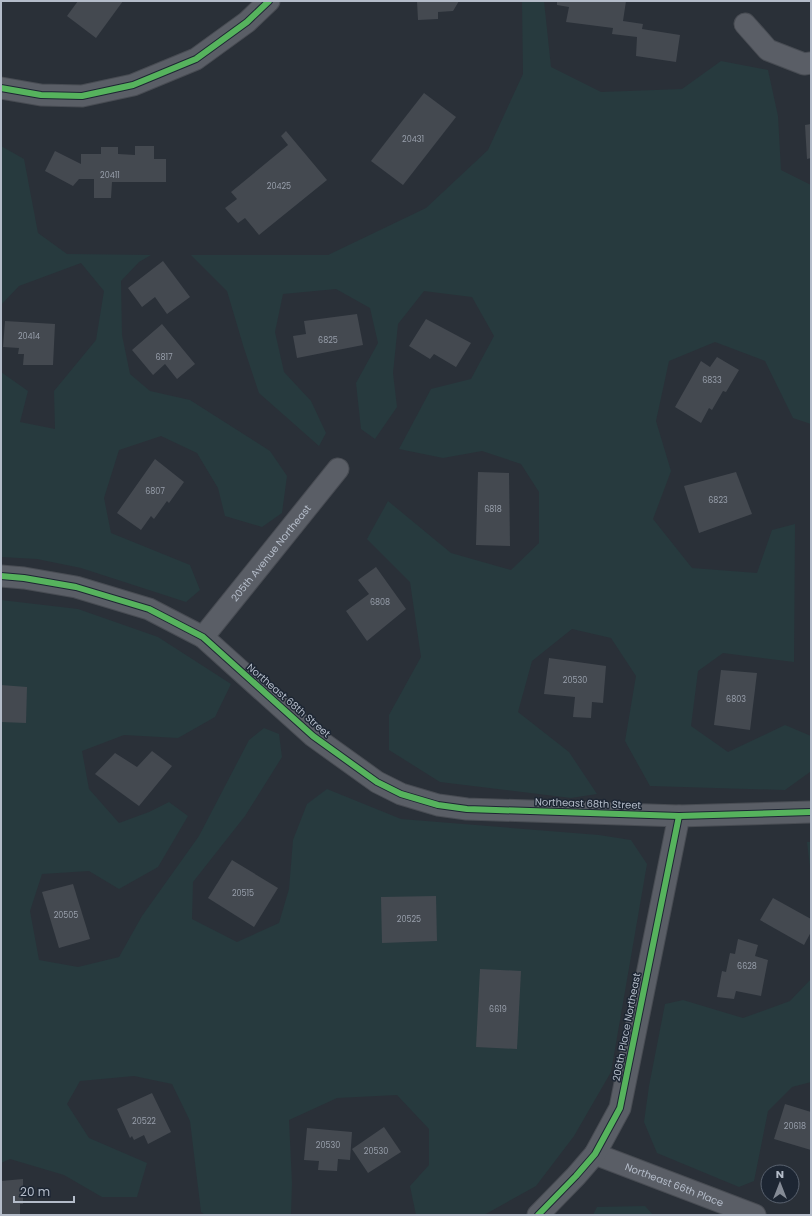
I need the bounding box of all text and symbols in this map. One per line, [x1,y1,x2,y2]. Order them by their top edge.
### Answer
house number: 20431 [402,134,424,145]
house number: 20411 [100,170,120,181]
house number: 20425 [267,181,291,192]
house number: 20414 [18,331,40,342]
house number: 6825 [318,335,338,346]
house number: 6817 [155,352,173,363]
house number: 6833 [702,375,722,386]
house number: 6807 [145,486,165,497]
house number: 6823 [708,495,728,506]
street label: 205th Avenue Northeast [227,501,315,605]
house number: 6818 [484,504,502,515]
house number: 6808 [370,597,390,608]
street label: Northeast 68th Street [244,660,334,741]
house number: 20530 [563,675,587,686]
house number: 6803 [726,694,746,705]
street label: Northeast 68th Street [535,794,642,813]
house number: 20515 [232,888,254,899]
house number: 20505 [54,910,78,921]
house number: 20525 [397,914,421,925]
house number: 6628 [737,961,757,972]
street label: 206th Place Northeast [609,971,644,1083]
house number: 6619 [489,1004,507,1015]
house number: 20522 [132,1116,156,1127]
house number: 20618 [784,1121,806,1132]
house number: 20530 [316,1140,340,1151]
house number: 20530 [364,1146,388,1157]
street label: Northeast 66th Place [623,1159,726,1210]
north arrow [760,1164,800,1204]
text: N [776,1166,784,1182]
scale bar [14,1178,74,1204]
text: 20 m [20,1183,50,1200]

